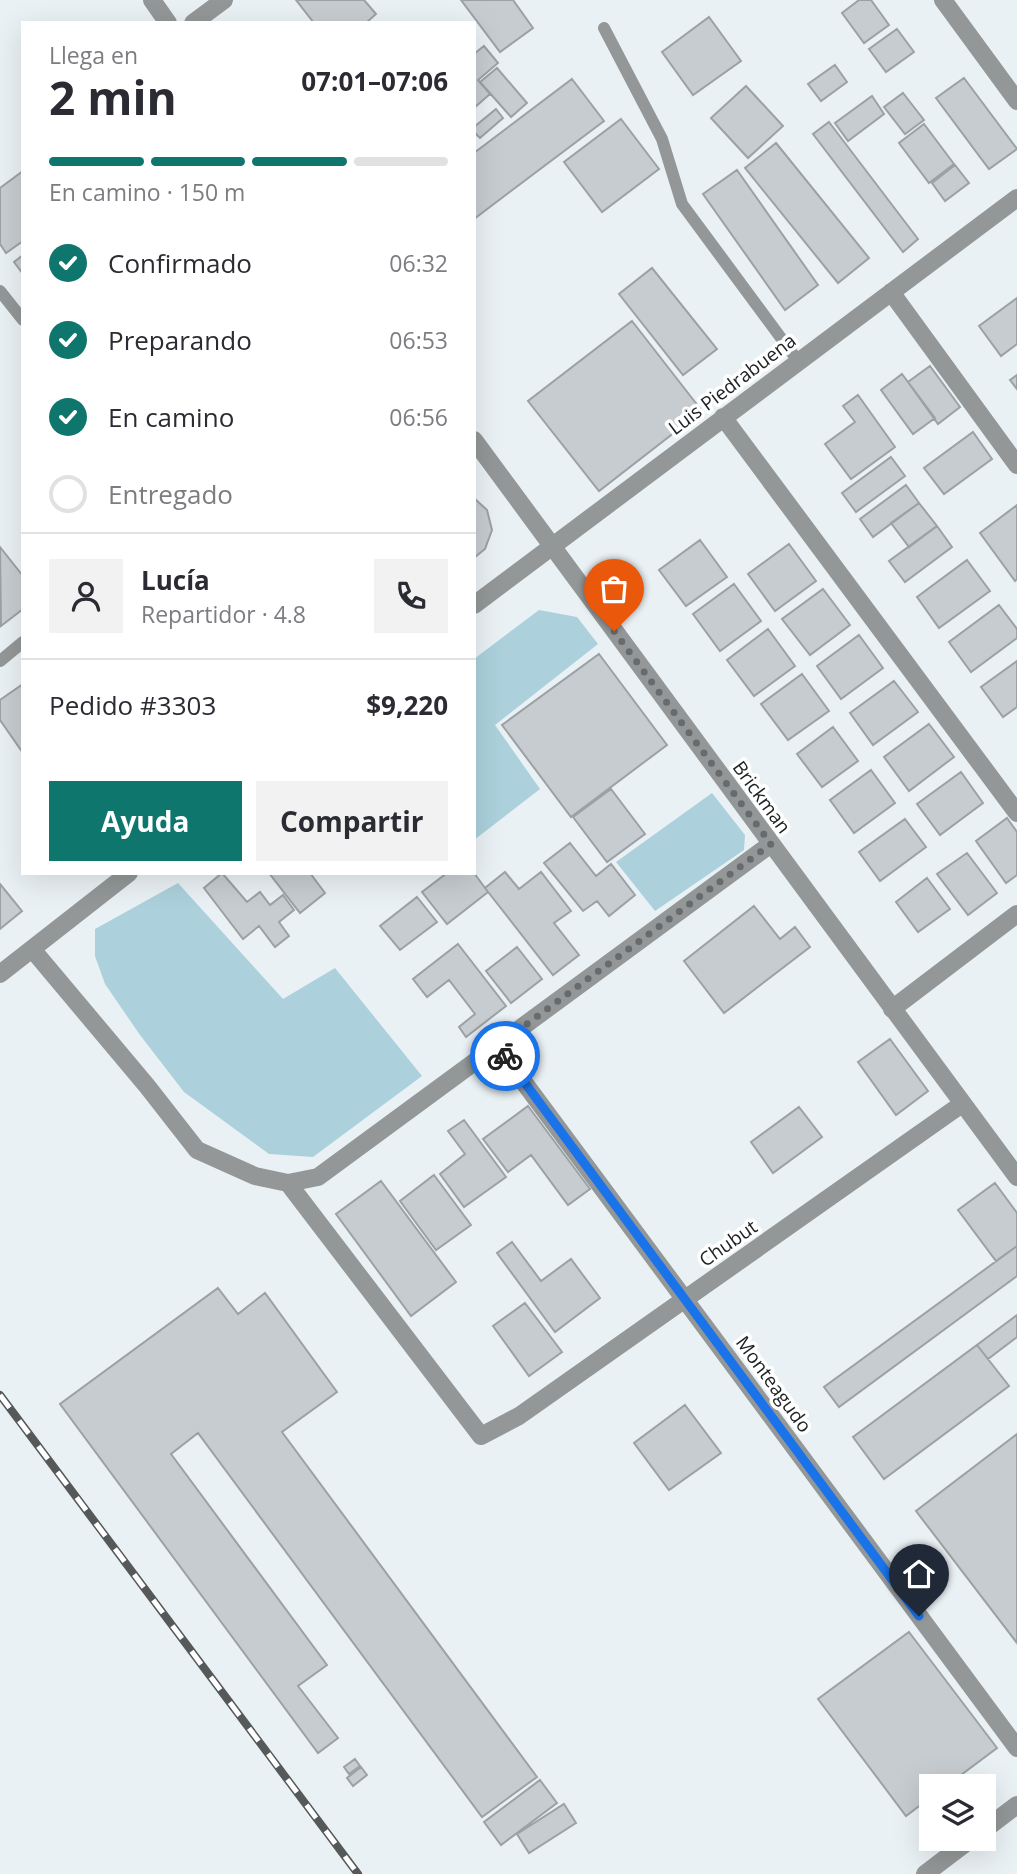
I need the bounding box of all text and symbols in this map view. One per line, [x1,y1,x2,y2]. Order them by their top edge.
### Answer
text: Llega en [49,39,138,71]
text: 07:01–07:06 [301,63,448,99]
text: 2 min [49,66,177,128]
text: En camino · 150 m [49,176,245,208]
icon: check [49,244,87,282]
text: Confirmado [108,245,252,281]
text: 06:32 [389,247,448,279]
icon: check [49,321,87,359]
text: Preparando [108,322,252,358]
text: 06:53 [389,324,448,356]
street label: Luis Piedrabuena [663,327,801,441]
icon: check [49,398,87,436]
text: En camino [108,399,234,435]
text: 06:56 [389,401,448,433]
text: Entregado [108,476,233,512]
button: person [49,559,123,633]
button: phone [374,559,448,633]
pin [584,559,644,631]
text: Lucía [141,562,210,598]
icon: bag [595,570,633,608]
text: Repartidor · 4.8 [141,598,306,630]
text: Pedido #3303 [49,687,216,723]
text: $9,220 [366,687,448,723]
street label: Brickman [727,755,797,839]
button: Ayuda [49,781,242,861]
button: Compartir [256,781,448,861]
courier [470,1021,540,1091]
icon: bike [486,1037,524,1075]
street label: Chubut [694,1213,762,1272]
street label: Monteagudo [730,1331,818,1437]
pin [889,1544,949,1616]
icon: home [900,1555,938,1593]
map controls [919,1774,996,1851]
button: layers [919,1774,996,1851]

